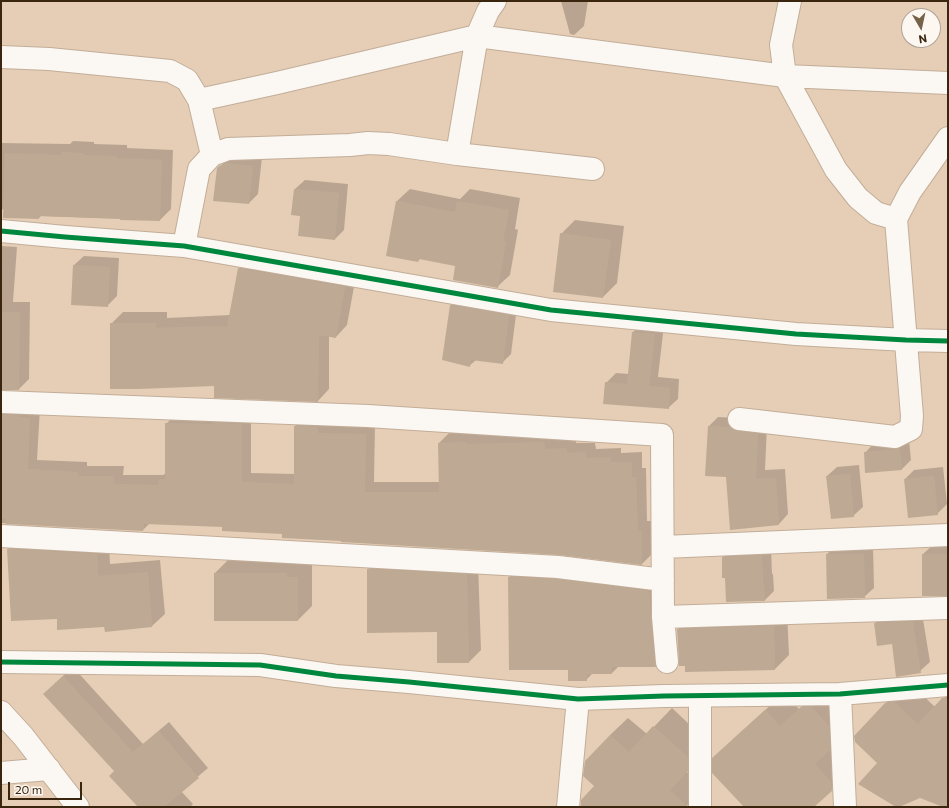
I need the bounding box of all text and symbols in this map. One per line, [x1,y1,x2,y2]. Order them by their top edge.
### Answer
north arrow [901,8,941,48]
text: N [918,32,928,46]
scale bar [10,774,84,800]
text: 20 m [15,782,42,796]

